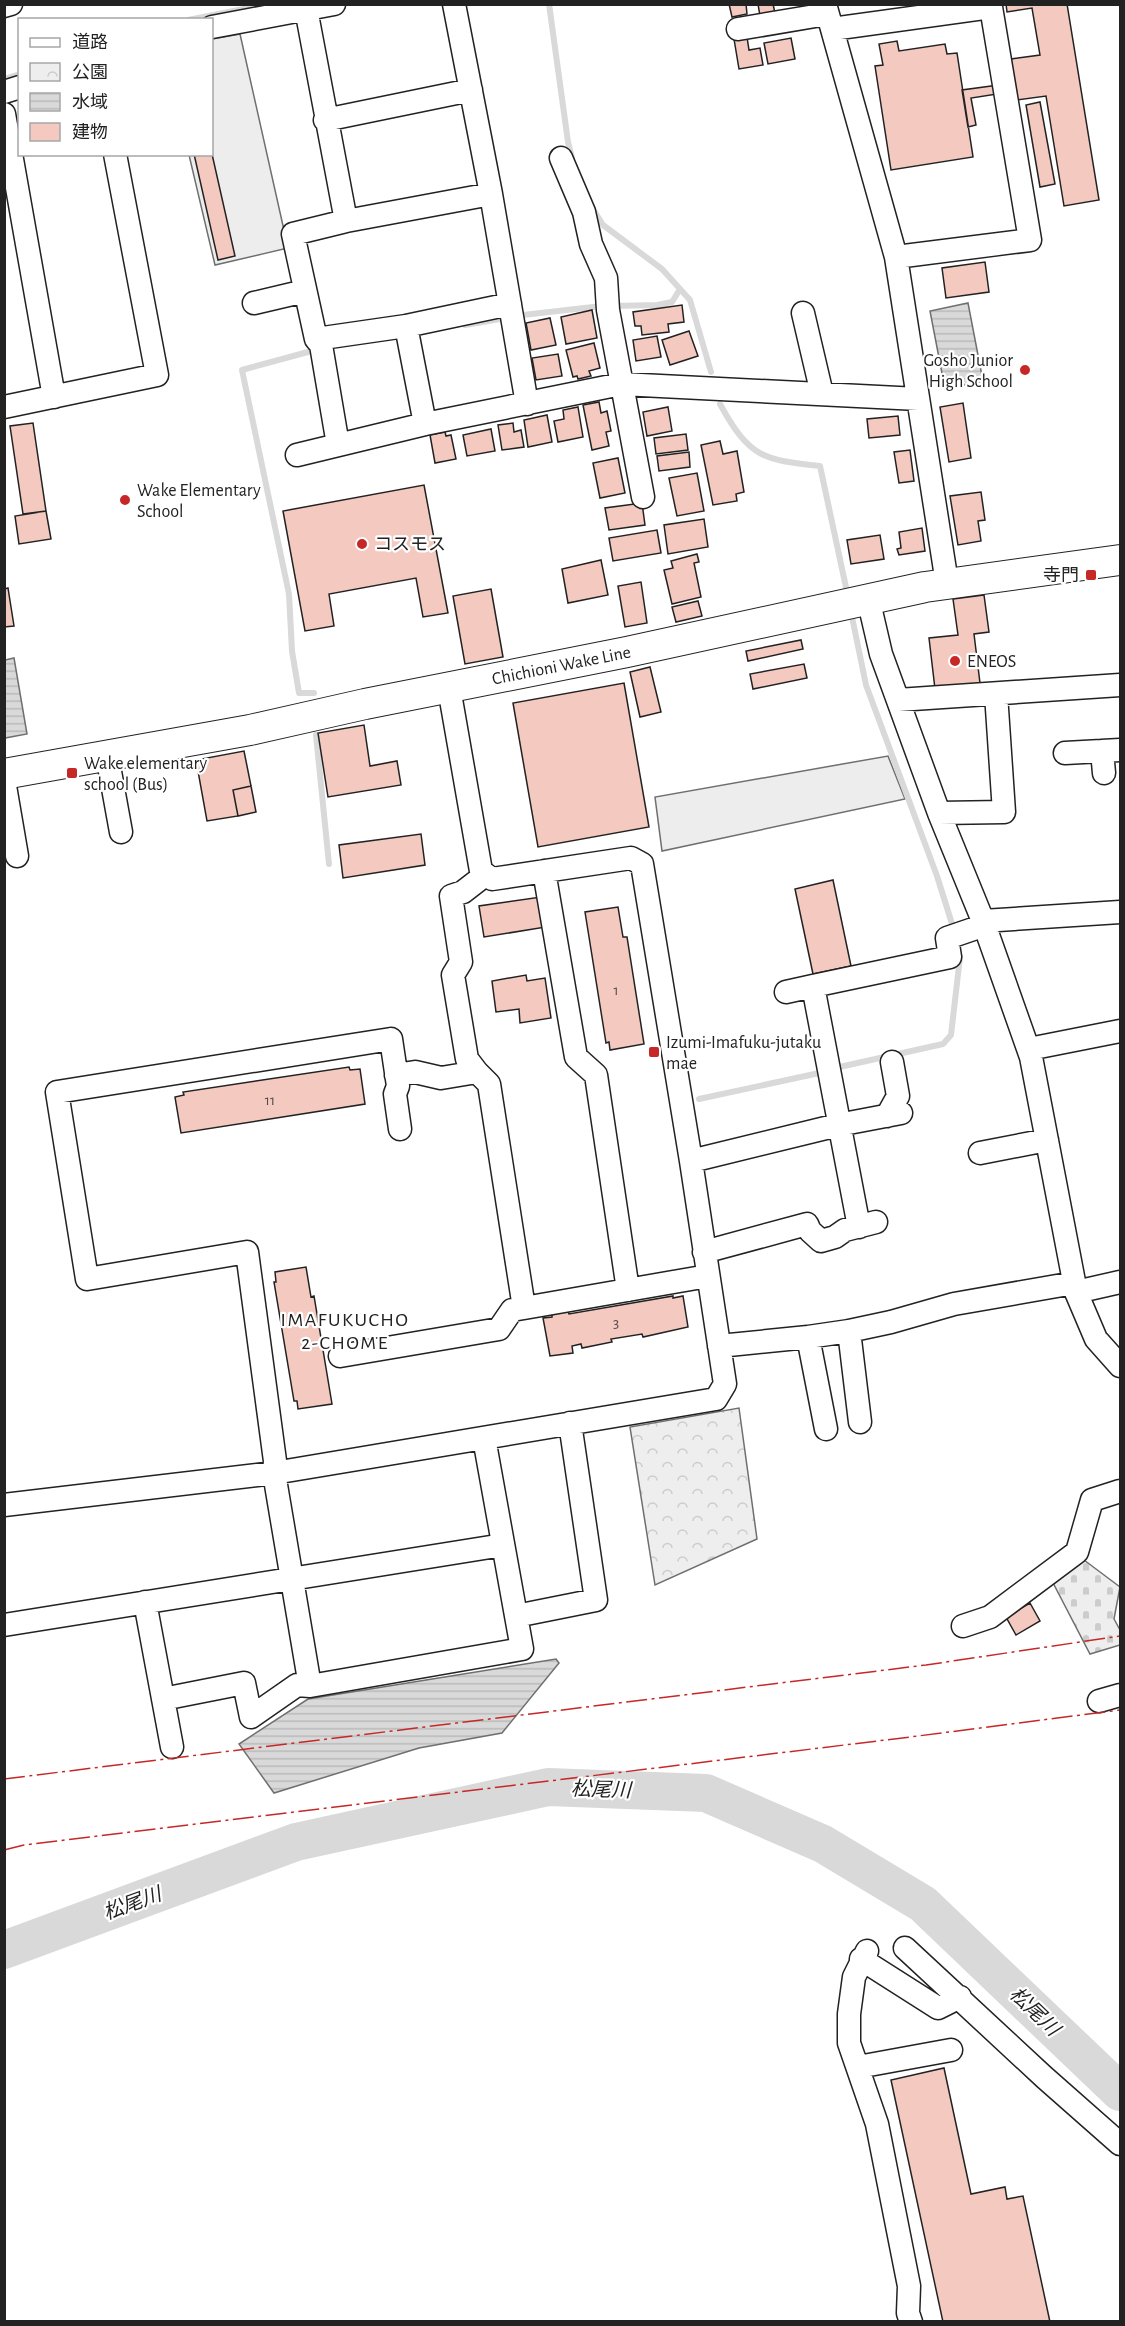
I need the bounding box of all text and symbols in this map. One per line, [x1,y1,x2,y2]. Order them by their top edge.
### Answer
legend [18,18,213,156]
text: 道路 [72,32,108,52]
text: 公園 [72,63,108,82]
text: 水域 [72,93,108,112]
text: 建物 [72,122,108,142]
place label: Gosho Junior High School [923,352,1013,391]
marker: Gosho Junior High School [1018,363,1032,377]
place label: Wake Elementary School [137,482,261,521]
marker: Wake Elementary School [118,493,132,507]
place label: コスモス [374,536,446,554]
marker: コスモス [355,537,369,551]
place label: 寺門 [1043,566,1079,585]
marker: 寺門 [1084,568,1098,582]
street label: Chichioni Wake Line [491,643,633,689]
place label: ENEOS [967,653,1016,671]
marker: ENEOS [948,654,962,668]
place label: Wake elementary school (Bus) [84,755,208,794]
marker: Wake elementary school (Bus) [65,766,79,780]
house number: 1 [613,983,619,998]
place label: Izumi-Imafuku-jutaku mae [666,1034,821,1073]
marker: Izumi-Imafuku-jutaku mae [647,1045,661,1059]
house number: 11 [265,1093,275,1108]
district label: IMAFUKUCHO 2-CHOME [281,1310,409,1353]
house number: 3 [613,1316,619,1331]
water label: 松尾川 [571,1778,633,1801]
water label: 松尾川 [100,1883,166,1924]
water label: 松尾川 [1006,1983,1065,2041]

